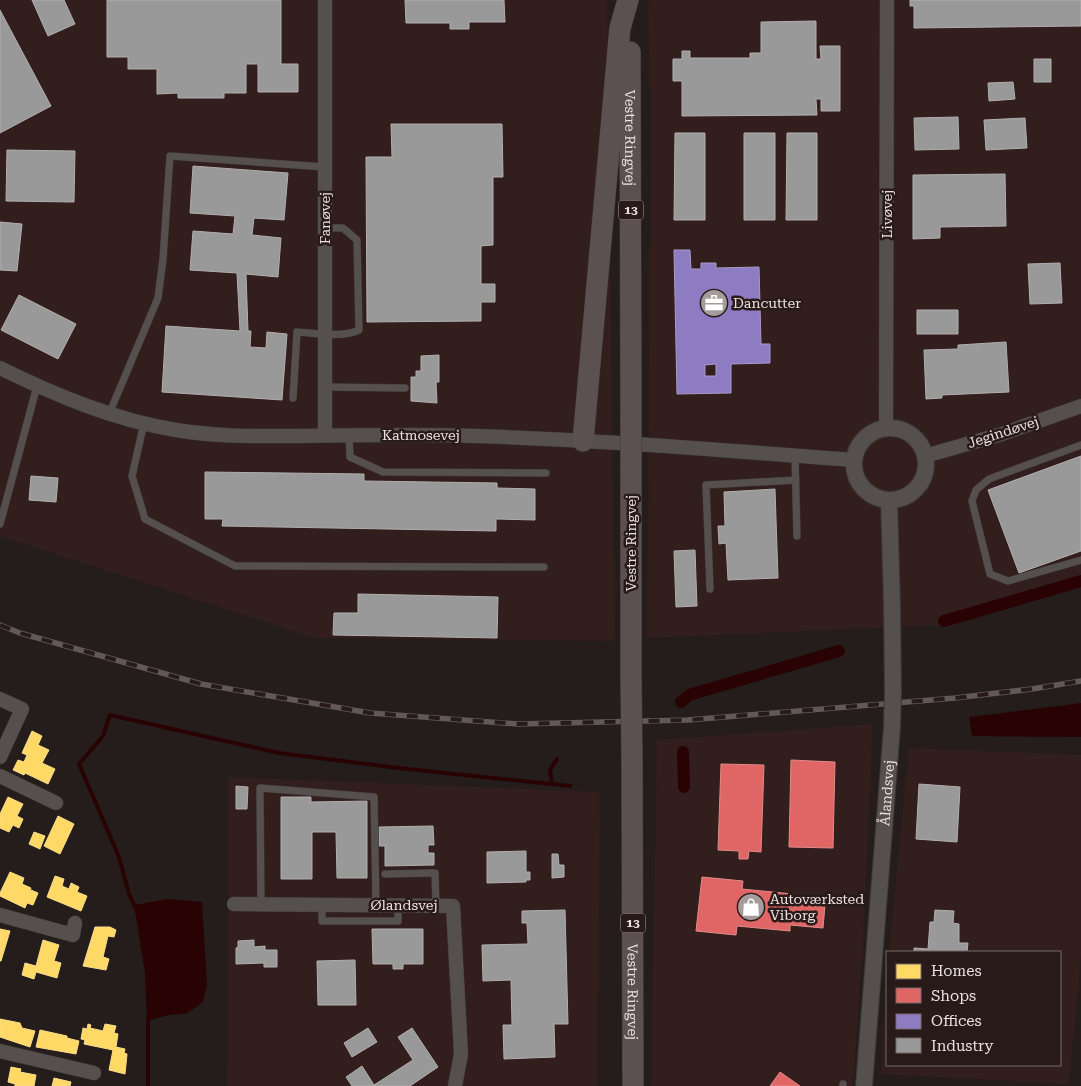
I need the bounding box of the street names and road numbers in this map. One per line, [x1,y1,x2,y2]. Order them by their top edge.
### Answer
street label: Vestre Ringvej [622,90,638,186]
street label: Livøvej [879,190,895,238]
street label: Fanøvej [317,192,333,244]
road number: 13 [618,200,644,220]
street label: Jegindøvej [965,413,1041,451]
street label: Katmosevej [382,427,460,443]
street label: Vestre Ringvej [623,495,639,591]
street label: Ålandsvej [876,759,897,826]
street label: Ølandsvej [370,897,438,913]
road number: 13 [620,914,646,932]
street label: Vestre Ringvej [625,944,641,1040]

